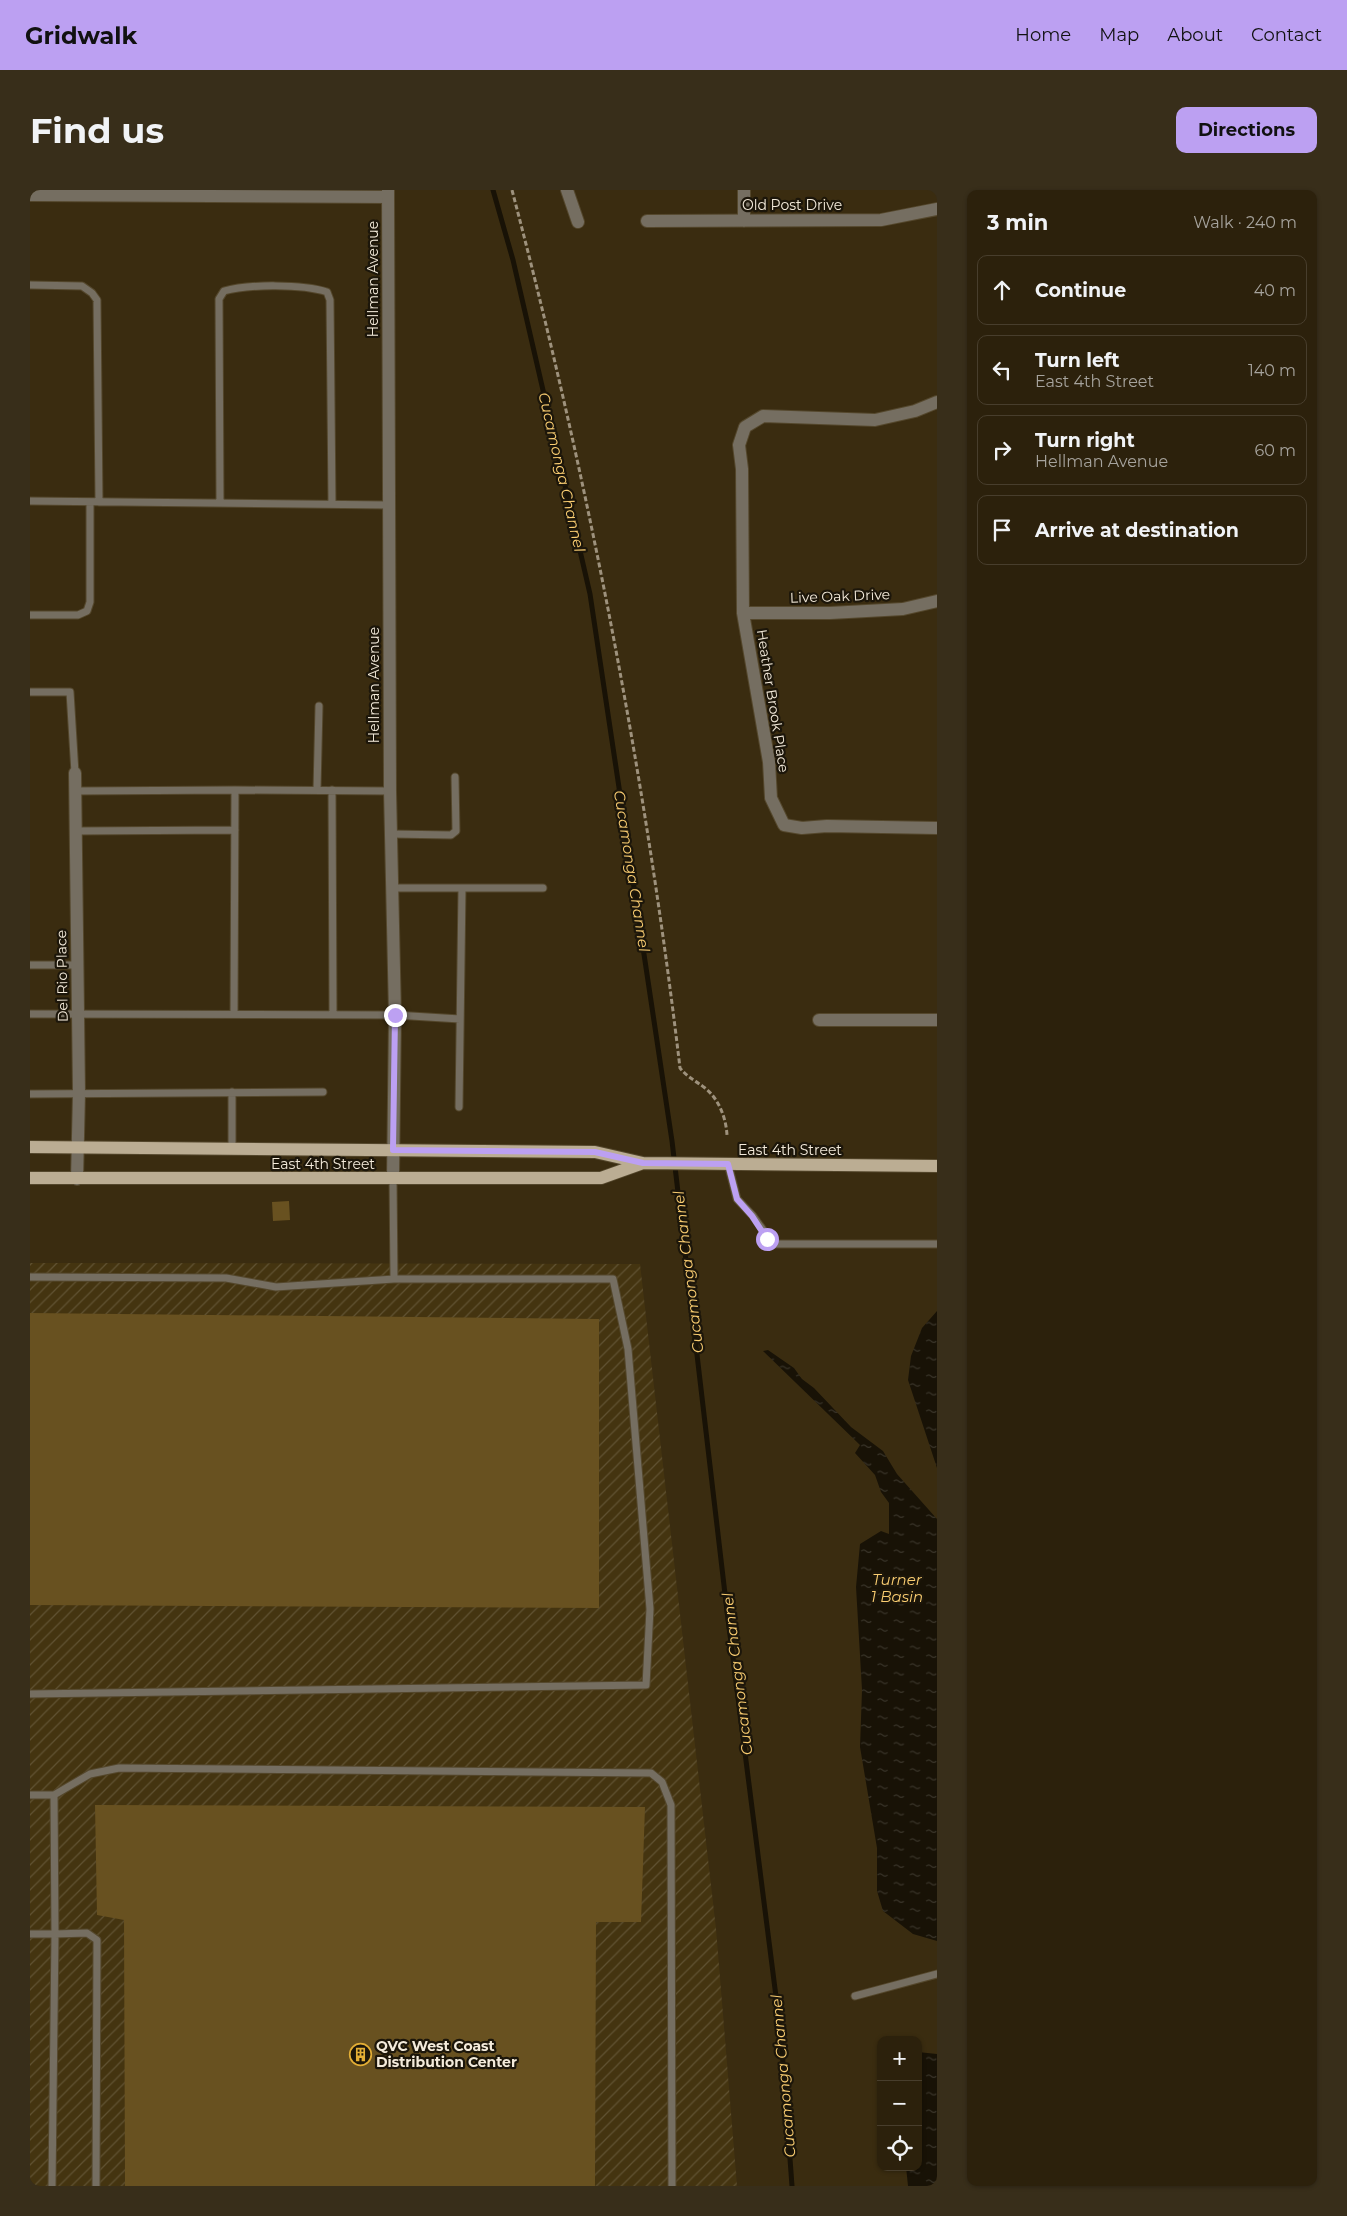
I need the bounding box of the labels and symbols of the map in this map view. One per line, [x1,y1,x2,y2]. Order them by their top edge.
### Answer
street label: Old Post Drive [742,196,842,214]
street label: Hellman Avenue [364,221,382,337]
water label: Cucamonga Channel [534,390,590,554]
street label: Live Oak Drive [790,585,890,607]
street label: Hellman Avenue [365,627,383,743]
street label: Heather Brook Place [753,628,793,774]
water label: Cucamonga Channel [610,789,654,953]
street label: Del Rio Place [52,930,72,1022]
route end [384,1004,407,1027]
street label: East 4th Street [738,1141,842,1159]
street label: East 4th Street [271,1155,375,1173]
water label: Cucamonga Channel [669,1190,707,1354]
route start [756,1228,779,1251]
water label: Turner 1 Basin [871,1570,923,1606]
water label: Cucamonga Channel [718,1592,756,1756]
water label: Cucamonga Channel [766,1994,800,2158]
place label: QVC West Coast Distribution Center [376,2037,517,2071]
building icon: QVC West Coast Distribution Center [348,2042,372,2066]

